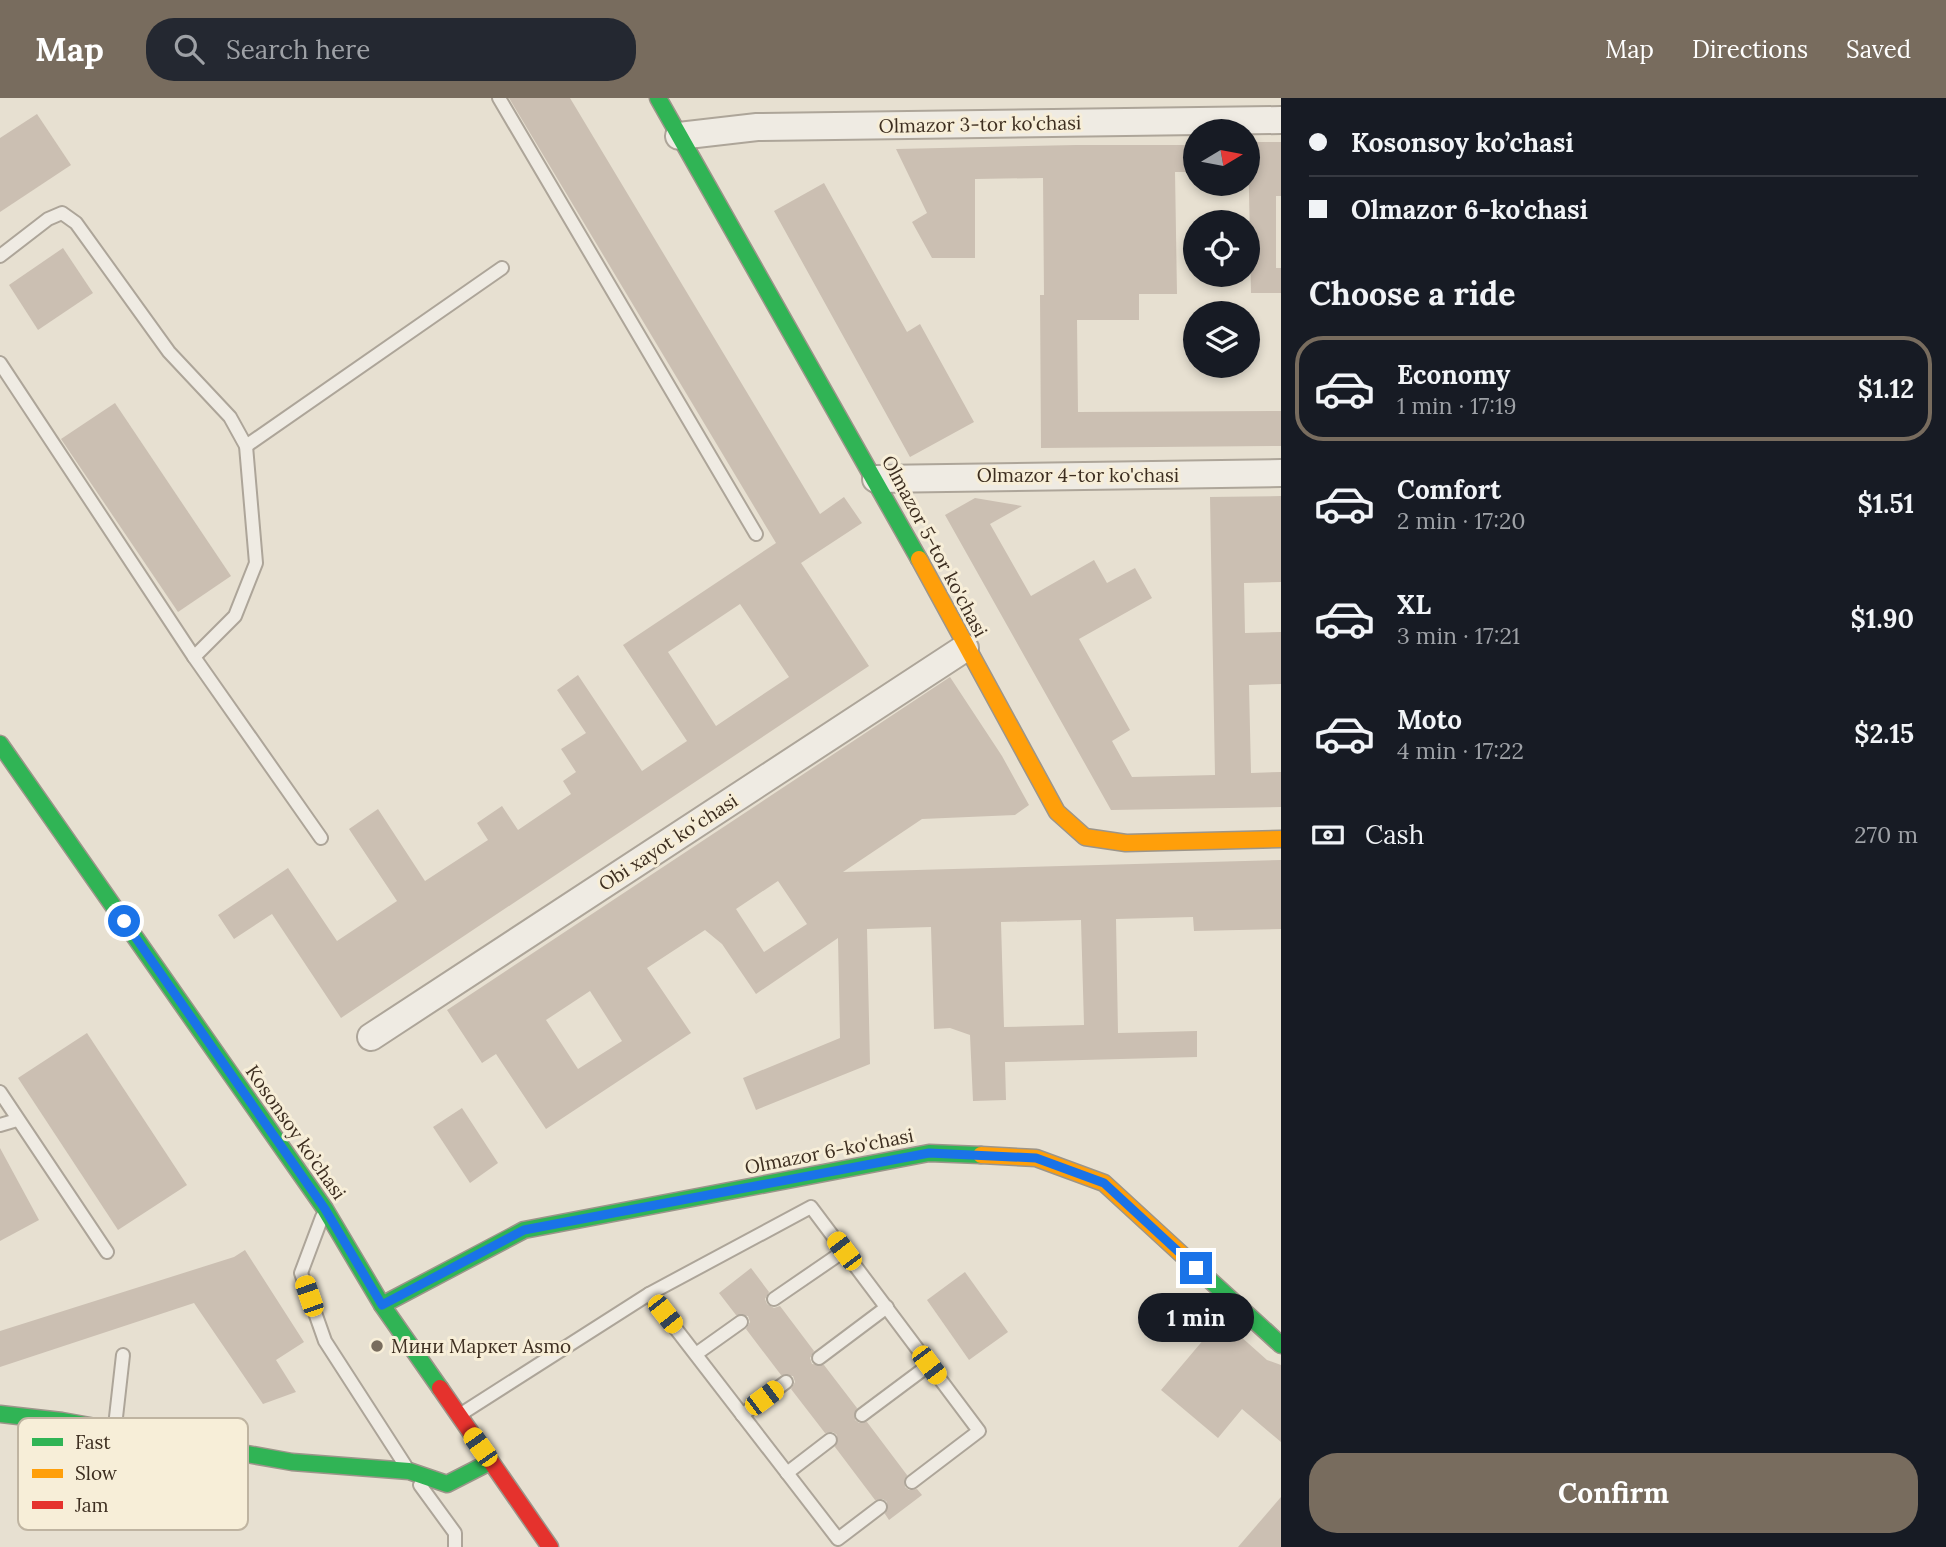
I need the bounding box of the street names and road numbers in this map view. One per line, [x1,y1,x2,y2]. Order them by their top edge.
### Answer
street label: Olmazor 3-tor ko'chasi [879,110,1081,138]
street label: Olmazor 5-tor ko'chasi [877,451,993,641]
street label: Olmazor 4-tor ko'chasi [977,463,1179,487]
street label: Obi xayot koʻchasi [594,788,742,896]
street label: Kosonsoy ko’chasi [241,1060,351,1204]
street label: Olmazor 6-ko'chasi [743,1123,915,1179]

